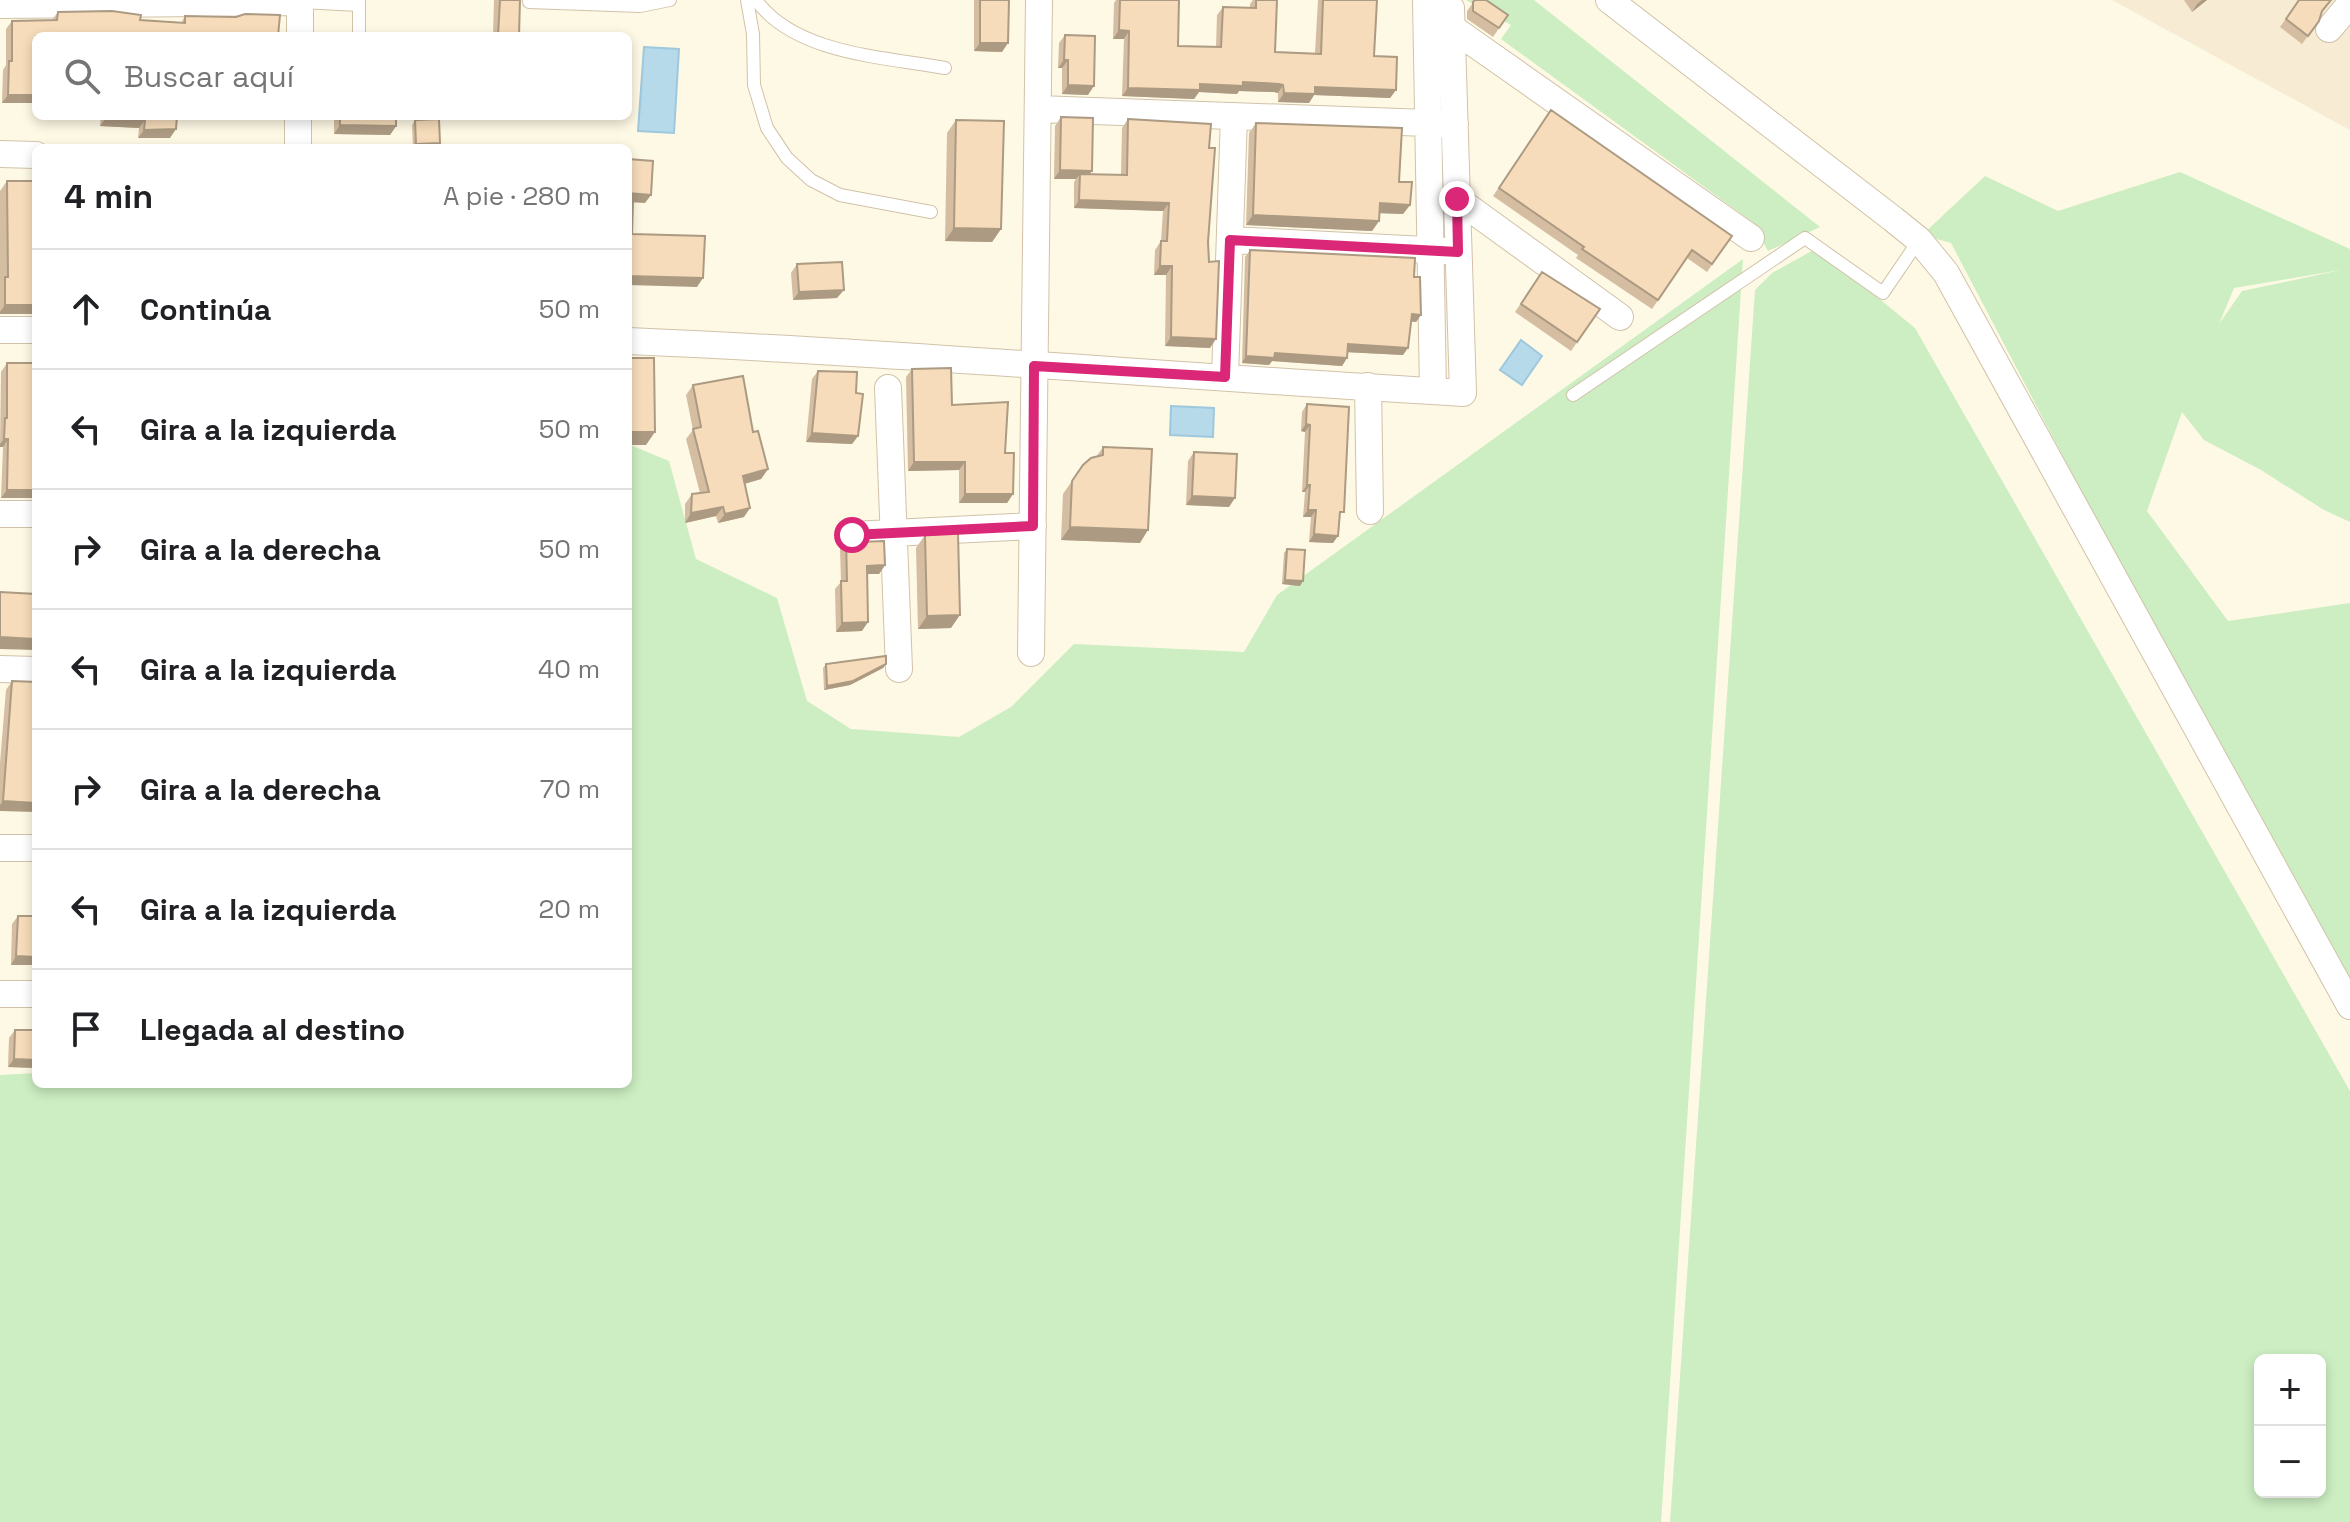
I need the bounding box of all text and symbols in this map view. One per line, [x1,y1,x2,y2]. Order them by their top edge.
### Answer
search box [32,32,632,120]
icon: search [60,54,104,98]
text: Buscar aquí [124,57,294,96]
text: 4 min [64,175,153,218]
text: A pie · 280 m [443,179,600,213]
route end [1439,181,1475,217]
icon: ahead [64,287,108,331]
text: Continúa [140,290,271,329]
text: 50 m [539,292,600,326]
icon: left [64,407,108,451]
text: Gira a la izquierda [140,410,396,449]
text: 50 m [539,412,600,446]
route start [834,517,870,553]
icon: right [64,527,108,571]
text: Gira a la derecha [140,530,381,569]
text: 50 m [539,532,600,566]
icon: left [64,647,108,691]
text: Gira a la izquierda [140,650,396,689]
text: 40 m [538,652,600,686]
icon: right [64,767,108,811]
text: Gira a la derecha [140,770,381,809]
text: 70 m [540,772,600,806]
icon: left [64,887,108,931]
text: Gira a la izquierda [140,890,396,929]
text: 20 m [539,892,600,926]
icon: arrive [64,1007,108,1051]
text: Llegada al destino [140,1010,405,1049]
map controls [2254,1354,2326,1498]
button: + [2254,1354,2326,1426]
button: − [2254,1426,2326,1498]

